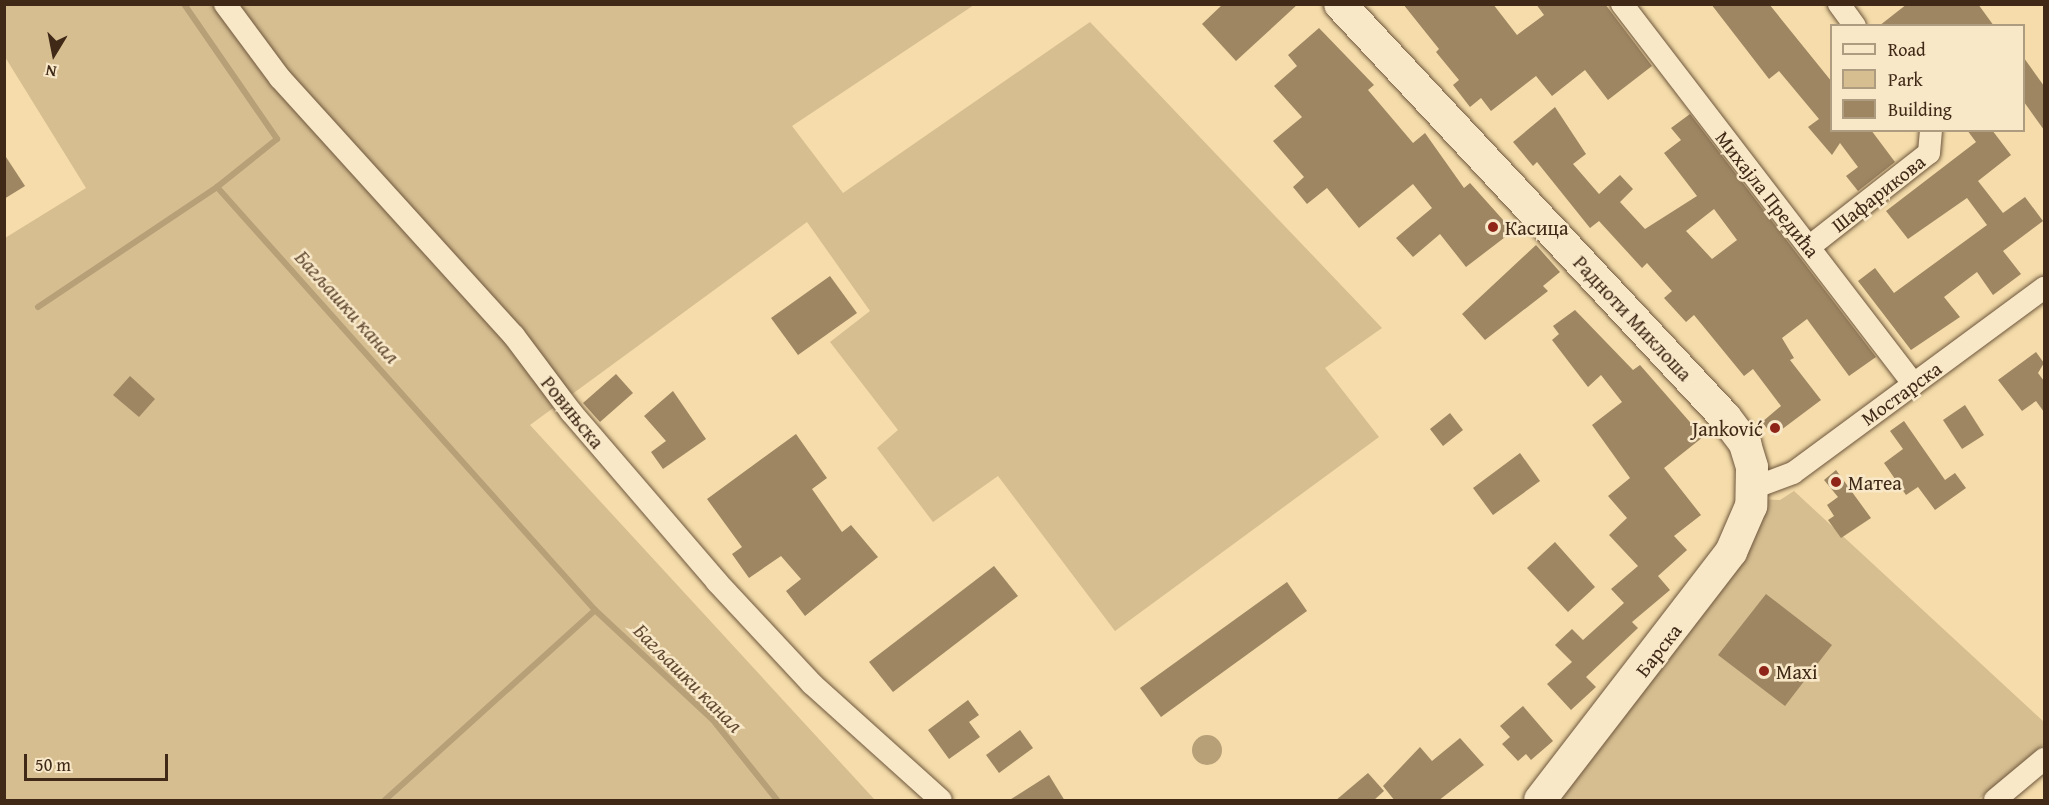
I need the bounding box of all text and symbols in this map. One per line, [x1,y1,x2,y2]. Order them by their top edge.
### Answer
north arrow [24,24,84,84]
legend [1830,24,2025,132]
text: Road [1888,36,1926,63]
text: N [44,59,58,84]
text: Park [1888,66,1923,93]
text: Building [1888,96,1952,123]
street label: Михајла Предића [1711,126,1825,262]
street label: Шафарикова [1827,149,1929,237]
place label: Касица [1505,215,1568,239]
marker: Касица [1486,220,1500,234]
water label: Багљашки канал [289,245,405,369]
street label: Радноти Миклоша [1569,250,1697,386]
street label: Мостарска [1856,356,1946,430]
street label: Ровињска [536,371,610,453]
place label: Janković [1692,416,1763,440]
marker: Janković [1768,421,1782,435]
place label: Матеа [1848,470,1902,494]
marker: Матеа [1829,475,1843,489]
water label: Багљашки канал [628,618,748,738]
street label: Барска [1630,619,1686,681]
place label: Maxi [1776,659,1818,683]
marker: Maxi [1757,664,1771,678]
scale bar [27,742,171,780]
text: 50 m [35,751,71,778]

